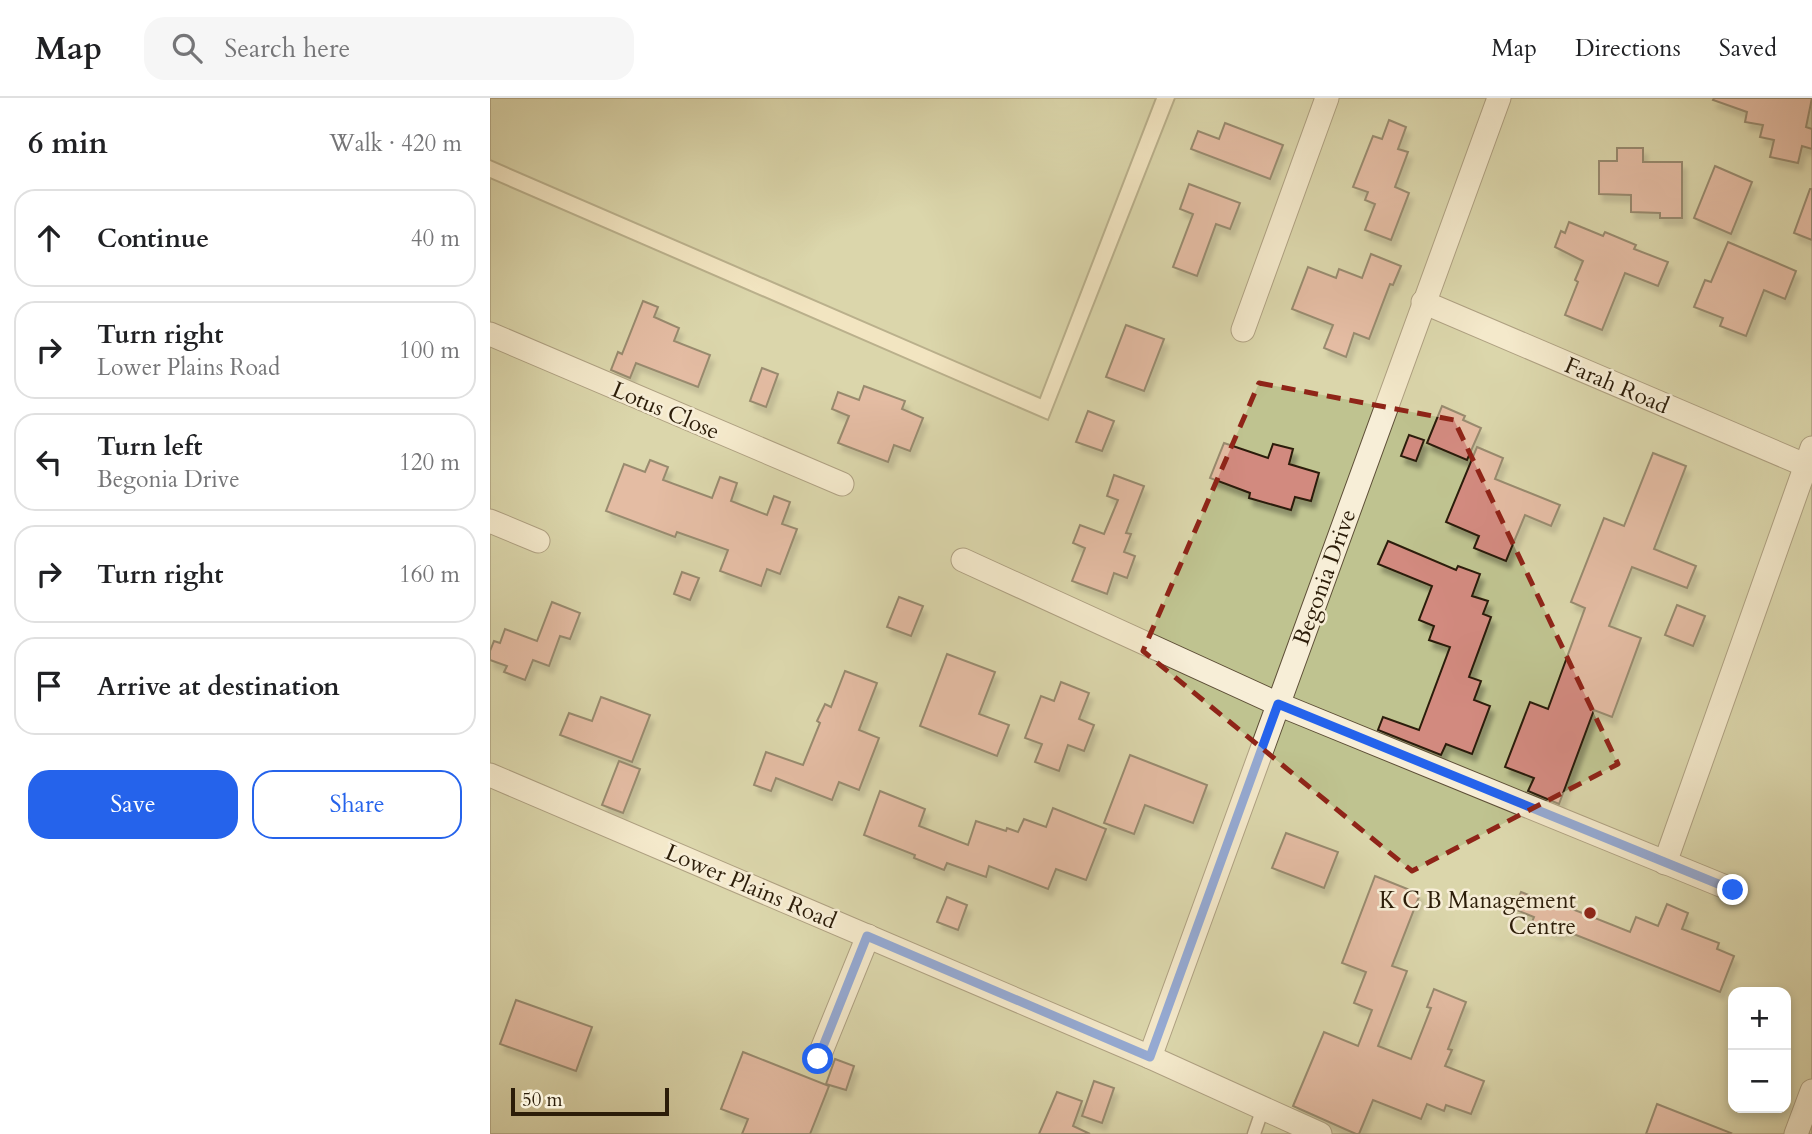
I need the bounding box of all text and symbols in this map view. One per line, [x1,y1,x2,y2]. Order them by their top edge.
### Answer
search box [144,17,634,80]
text: Map [35,26,102,71]
icon: search [168,29,206,67]
text: Search here [224,31,350,66]
text: Map [1491,32,1537,65]
text: Directions [1575,32,1681,65]
text: Saved [1719,32,1777,65]
text: 6 min [28,123,108,164]
text: Walk · 420 m [329,128,462,159]
icon: ahead [30,219,68,257]
text: Continue [97,221,209,256]
text: 40 m [411,223,460,254]
text: Turn right [97,317,224,352]
icon: right [30,331,68,369]
text: 100 m [399,335,460,366]
street label: Farah Road [1560,350,1675,422]
text: Lower Plains Road [97,352,280,383]
street label: Lotus Close [607,374,724,447]
text: Turn left [97,429,202,464]
icon: left [30,443,68,481]
text: 120 m [399,447,460,478]
text: Begonia Drive [97,464,240,495]
street label: Begonia Drive [1286,505,1363,650]
icon: right [30,555,68,593]
text: Turn right [97,557,224,592]
text: 160 m [399,559,460,590]
icon: arrive [30,667,68,705]
text: Arrive at destination [97,669,340,704]
button: Save [28,770,238,839]
button: Share [252,770,462,839]
street label: Lower Plains Road [660,836,842,937]
route end [1717,874,1748,905]
place label: K C B Management Centre [1379,885,1576,942]
marker: K C B Management Centre [1582,905,1598,921]
map controls [1728,987,1791,1113]
button: + [1728,987,1791,1050]
route start [802,1043,833,1074]
button: − [1728,1050,1791,1113]
scale bar [511,1085,668,1117]
text: 50 m [522,1087,563,1113]

